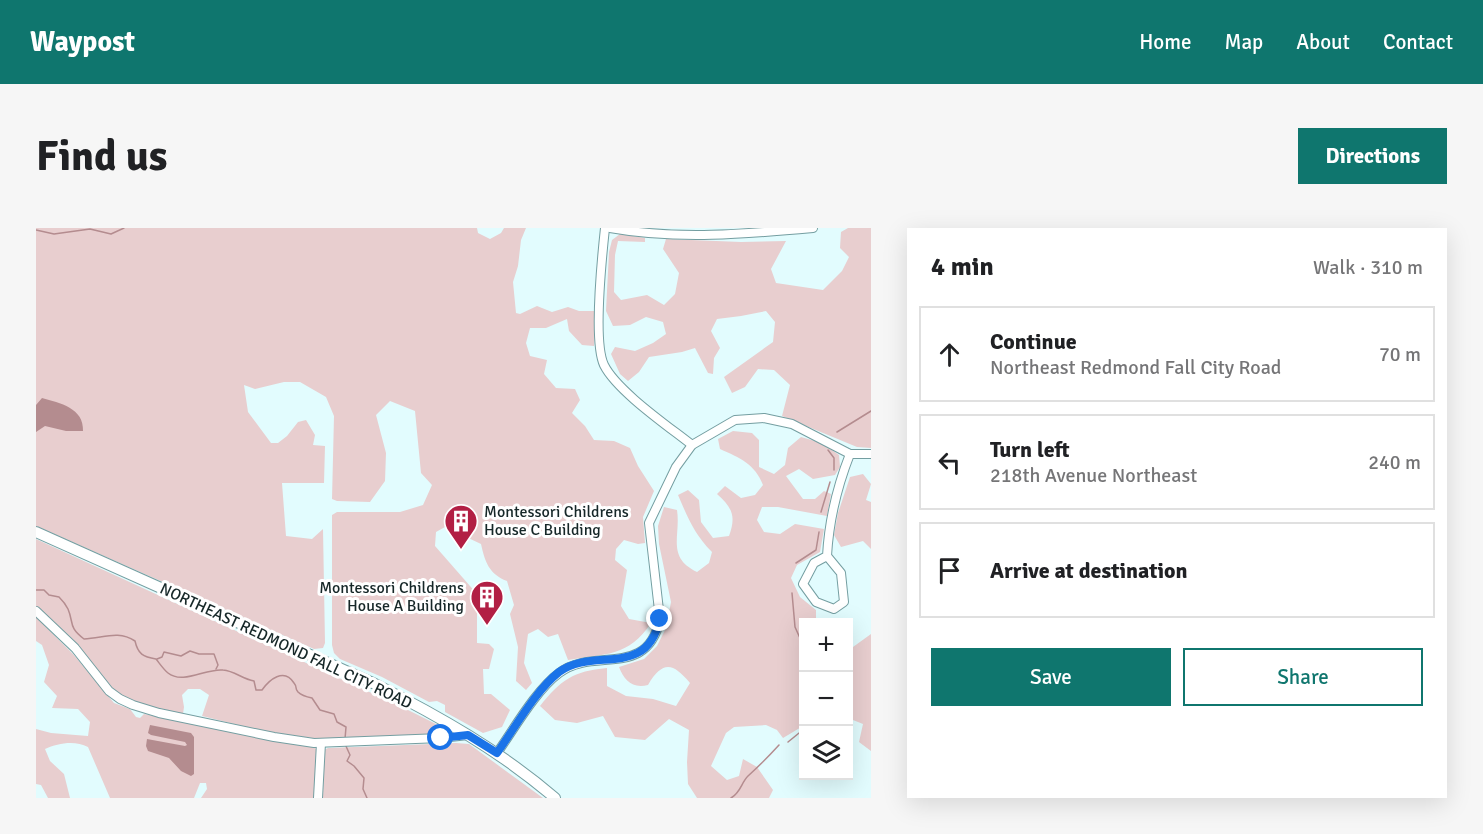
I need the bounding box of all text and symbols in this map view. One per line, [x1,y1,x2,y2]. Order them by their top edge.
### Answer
text: Waypost [30,25,135,59]
text: Home [1139,29,1192,55]
text: Map [1225,29,1263,55]
text: About [1296,29,1350,55]
text: Contact [1383,29,1453,55]
button: Directions [1298,128,1447,184]
text: Find us [36,131,167,182]
text: 4 min [931,251,994,283]
text: Walk · 310 m [1313,255,1423,280]
text: Continue [990,328,1077,355]
icon: ahead [933,338,966,371]
text: 70 m [1379,342,1421,367]
text: Northeast Redmond Fall City Road [990,355,1281,380]
text: Turn left [990,436,1070,463]
icon: left [933,446,966,479]
text: 240 m [1368,450,1421,475]
text: 218th Avenue Northeast [990,463,1197,488]
place label: Montessori Childrens House C Building [484,502,629,540]
building icon: Montessori Childrens House C Building [443,503,479,550]
icon: arrive [933,554,966,587]
text: Arrive at destination [990,557,1187,584]
place label: Montessori Childrens House A Building [319,578,464,616]
street label: NORTHEAST REDMOND FALL CITY ROAD [157,579,415,713]
building icon: Montessori Childrens House A Building [469,579,505,626]
route end [646,605,672,631]
map controls [799,618,853,780]
button: + [799,618,853,672]
button: Save [931,648,1171,706]
button: Share [1183,648,1423,706]
button: − [799,672,853,726]
route start [427,724,453,750]
button: layers [799,726,853,780]

